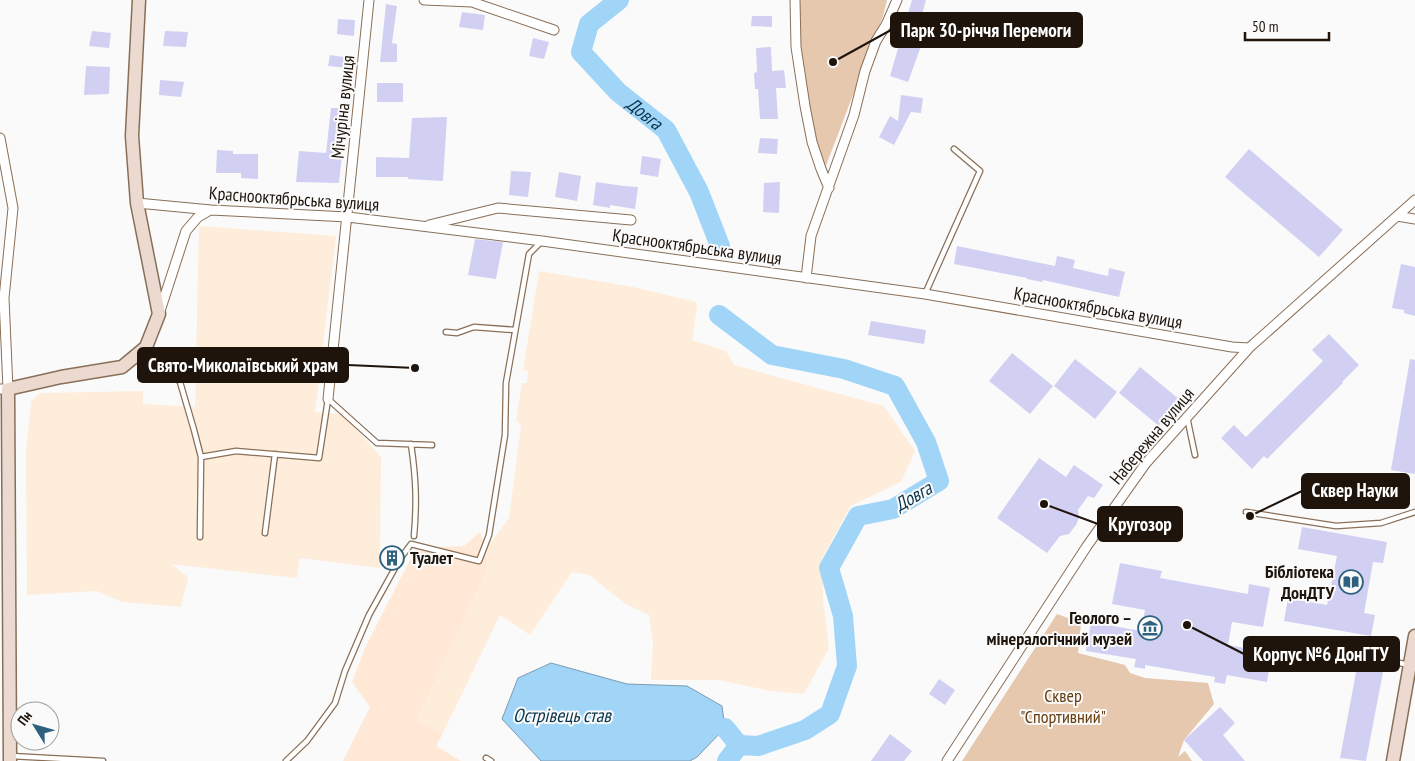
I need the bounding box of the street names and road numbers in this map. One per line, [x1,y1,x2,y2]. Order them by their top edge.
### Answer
street label: Мічуріна вулиця [326,54,359,160]
street label: Краснооктябрьська вулиця [208,181,380,216]
street label: Краснооктябрьська вулиця [611,223,783,270]
street label: Краснооктябрьська вулиця [1012,281,1184,334]
street label: Набережна вулиця [1104,382,1199,489]

